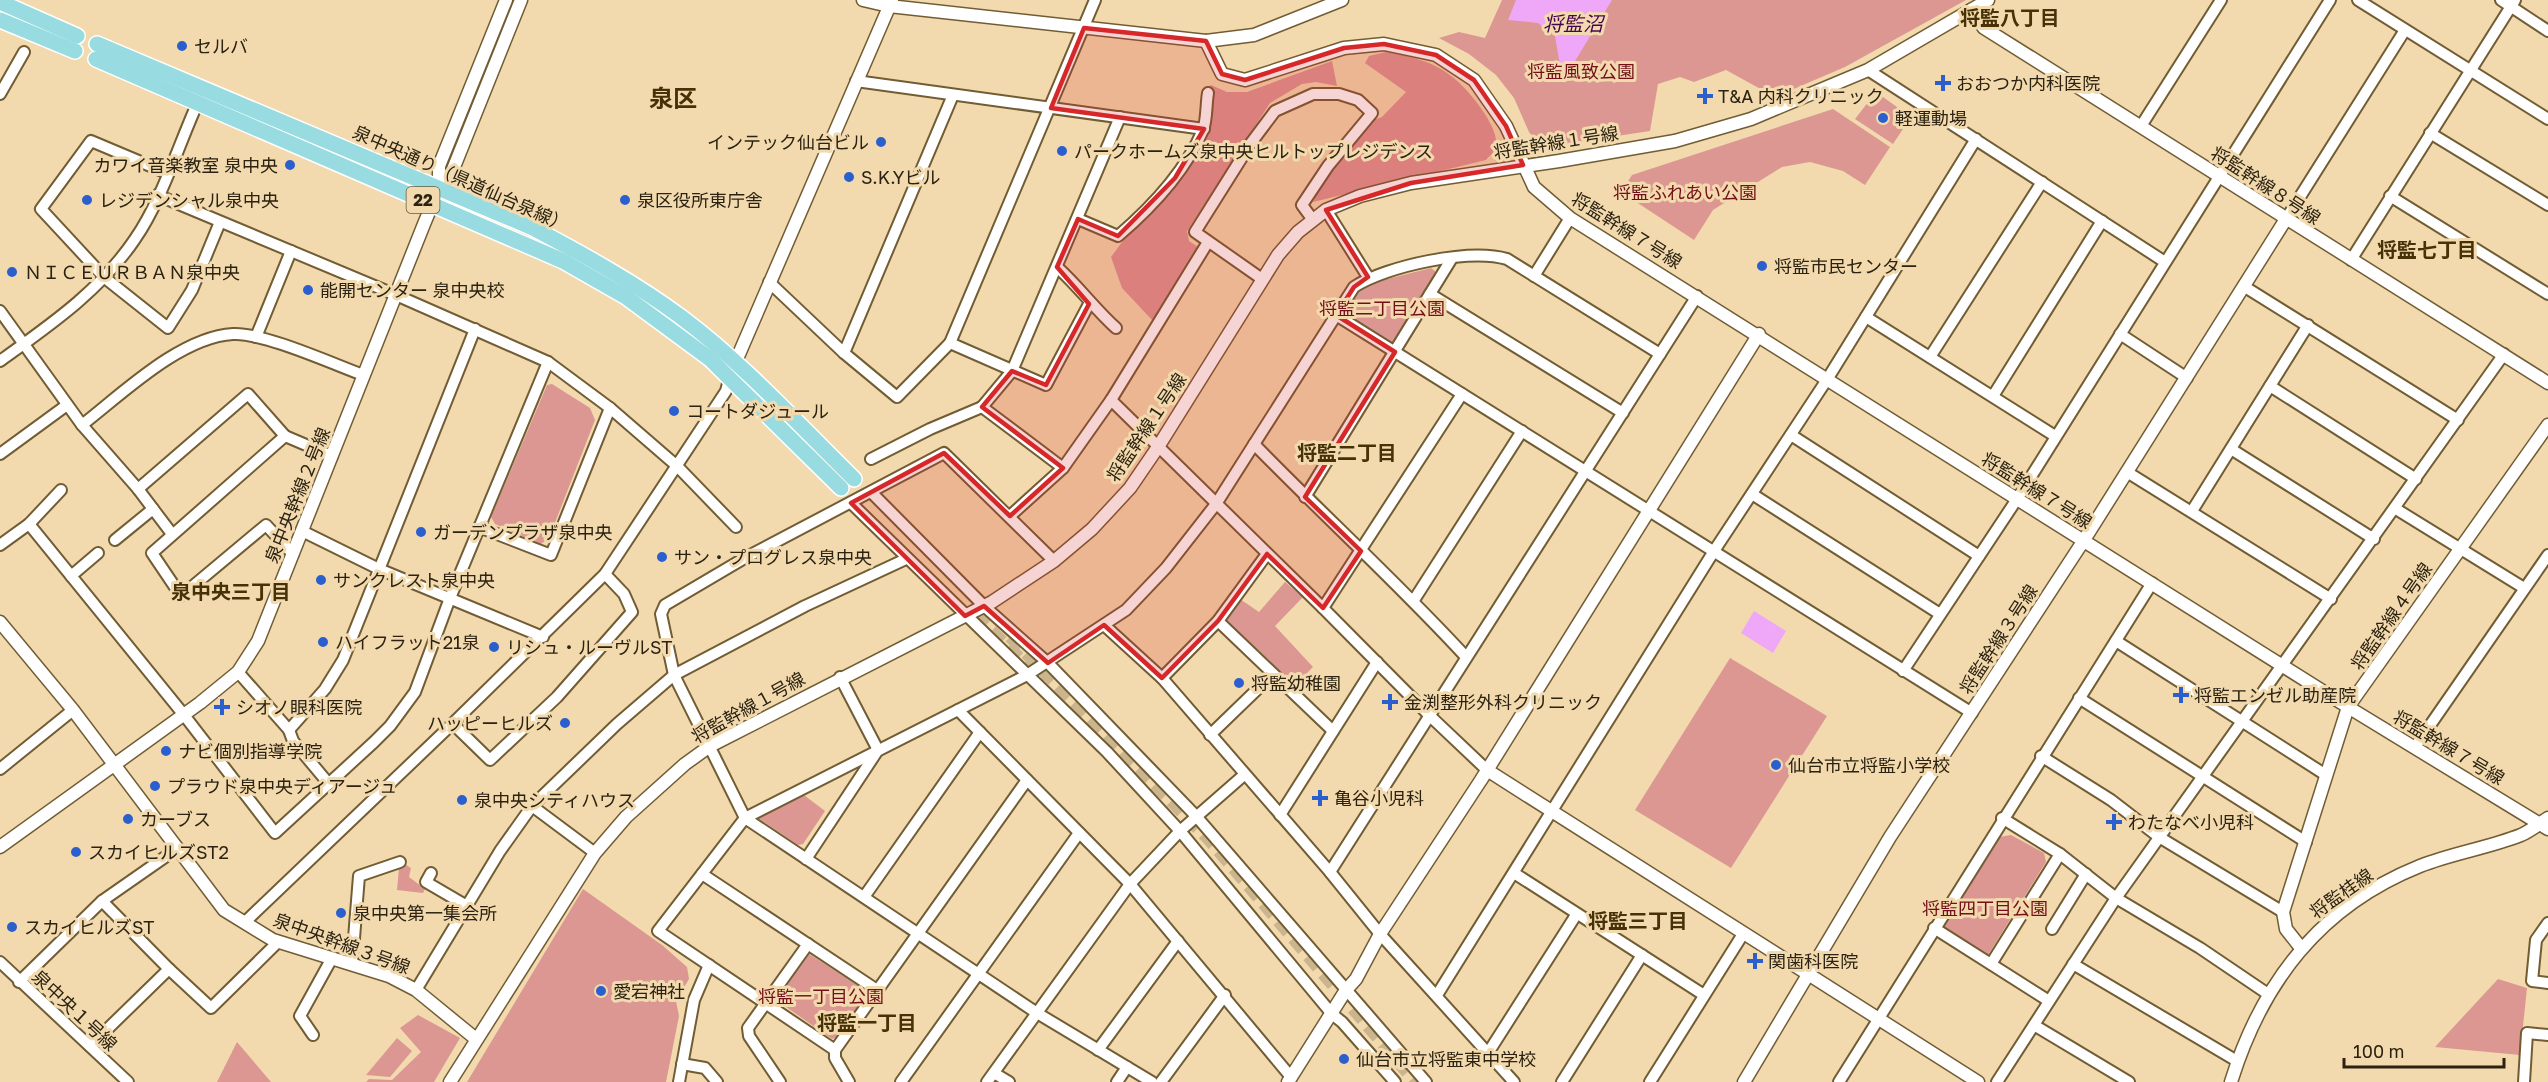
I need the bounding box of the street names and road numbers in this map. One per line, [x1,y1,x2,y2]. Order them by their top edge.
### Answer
street label: 泉中央通り（県道仙台泉線） [350,120,572,236]
street label: 将監幹線１号線 [1492,121,1620,163]
street label: 将監幹線８号線 [2207,141,2325,229]
road number: 22 [406,187,440,213]
street label: 将監幹線７号線 [1568,187,1686,273]
street label: 将監幹線１号線 [1102,369,1190,485]
street label: 泉中央幹線２号線 [260,424,334,566]
street label: 将監幹線７号線 [1978,447,2096,533]
street label: 将監幹線４号線 [2346,558,2436,674]
street label: 将監幹線３号線 [1954,580,2042,698]
street label: 将監幹線１号線 [688,667,808,747]
street label: 将監幹線７号線 [2389,705,2509,789]
street label: 将監桂線 [2305,863,2377,923]
street label: 泉中央幹線３号線 [271,908,413,978]
street label: 泉中央１号線 [28,965,122,1055]

